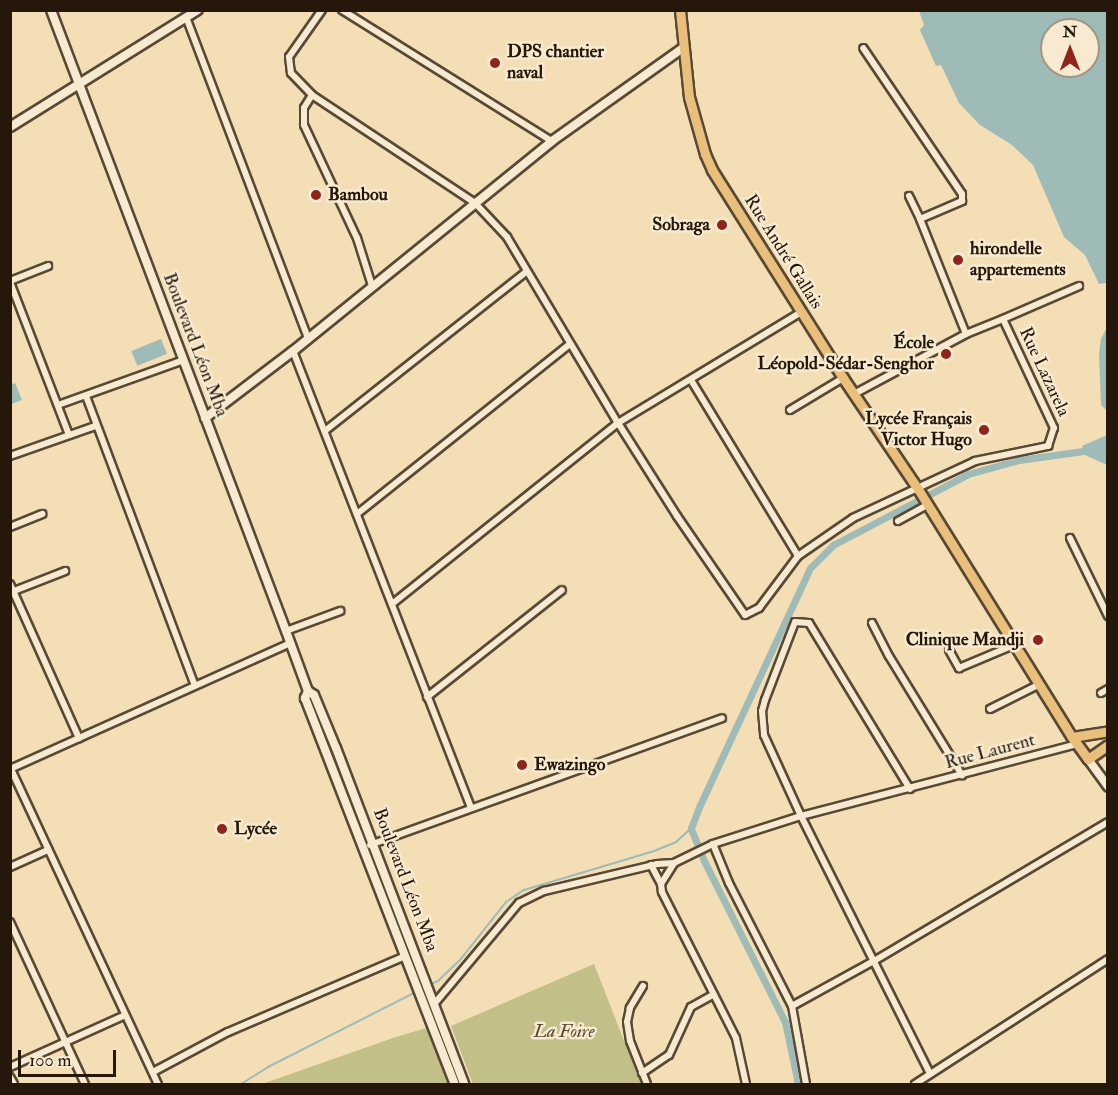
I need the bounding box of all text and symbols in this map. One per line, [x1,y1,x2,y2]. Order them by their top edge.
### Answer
north arrow [1040,18,1100,78]
text: N [1063,22,1077,42]
place label: DPS chantier naval [507,42,604,84]
marker: DPS chantier naval [488,56,502,70]
place label: Bambou [328,184,388,206]
marker: Bambou [309,188,323,202]
street label: Rue André Gallais [739,191,827,313]
place label: Sobraga [652,214,710,236]
marker: Sobraga [715,218,729,232]
place label: hirondelle appartements [970,239,1066,282]
marker: hirondelle appartements [951,253,965,267]
street label: Boulevard Léon Mba [158,270,232,420]
street label: Rue Lazarela [1014,324,1074,420]
place label: École Léopold-Sédar-Senghor [757,333,934,376]
marker: École Léopold-Sédar-Senghor [939,347,953,361]
place label: Lycée Français Victor Hugo [865,409,972,452]
marker: Lycée Français Victor Hugo [977,423,991,437]
place label: Clinique Mandji [906,629,1024,651]
marker: Clinique Mandji [1029,631,1047,649]
street label: Rue Laurent [943,730,1037,774]
place label: Ewazingo [534,754,606,776]
marker: Ewazingo [515,758,529,772]
street label: Boulevard Léon Mba [368,805,442,955]
place label: Lycée [234,818,277,840]
marker: Lycée [215,822,229,836]
park label: La Foire [534,1021,594,1043]
scale bar [21,1038,118,1076]
text: 100 m [29,1049,72,1072]

